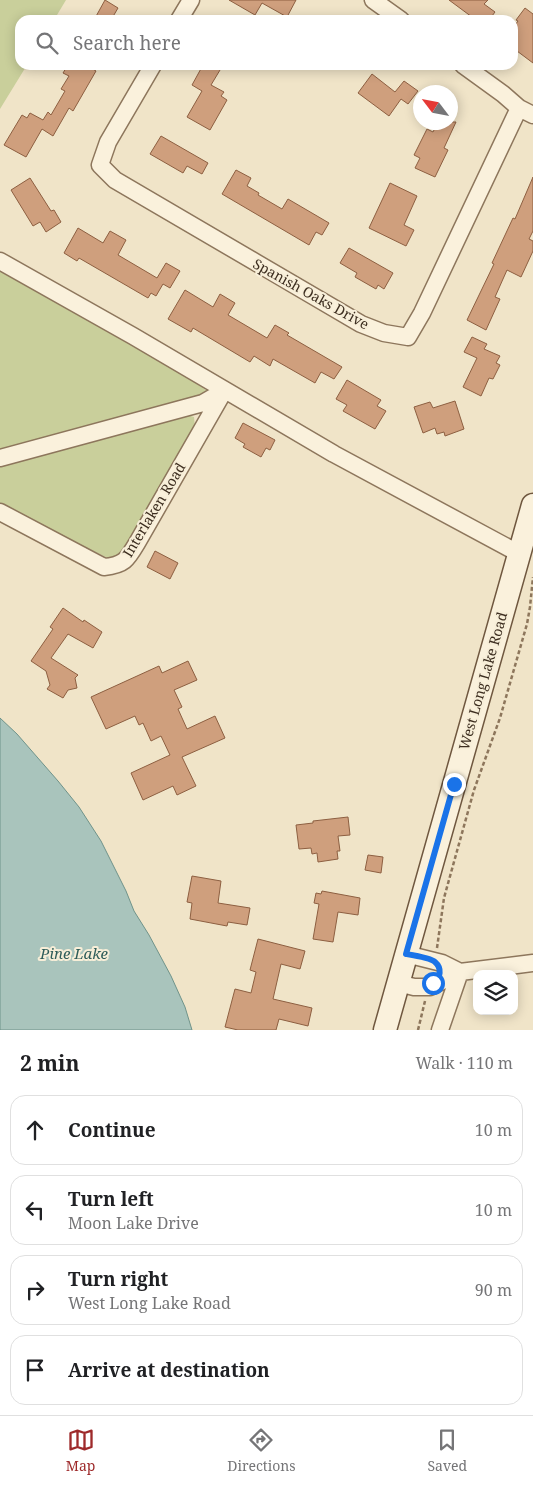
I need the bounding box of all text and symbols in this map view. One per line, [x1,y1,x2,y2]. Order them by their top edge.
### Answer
search box [15,15,518,70]
icon: search [33,29,61,57]
text: Search here [73,30,181,56]
north arrow [413,85,458,130]
street label: Spanish Oaks Drive [250,254,373,333]
street label: Interlaken Road [118,459,190,561]
street label: West Long Lake Road [454,609,511,752]
route end [443,773,466,796]
water label: Pine Lake [39,943,108,963]
map controls [473,970,518,1015]
button: layers [473,970,518,1015]
route start [422,972,445,995]
text: 2 min [20,1049,79,1077]
text: Walk · 110 m [416,1052,513,1074]
icon: ahead [21,1116,49,1144]
text: Continue [68,1117,156,1143]
text: 10 m [475,1119,512,1141]
text: Turn left [68,1186,154,1212]
icon: left [21,1196,49,1224]
text: 10 m [475,1199,512,1221]
text: Moon Lake Drive [68,1212,199,1234]
text: Turn right [68,1266,168,1292]
icon: right [21,1276,49,1304]
text: 90 m [475,1279,512,1301]
text: West Long Lake Road [68,1292,231,1314]
icon: arrive [21,1356,49,1384]
text: Arrive at destination [68,1357,270,1383]
tab: Map [66,1426,95,1475]
tab: Directions [227,1426,296,1475]
tab: Saved [427,1426,467,1475]

